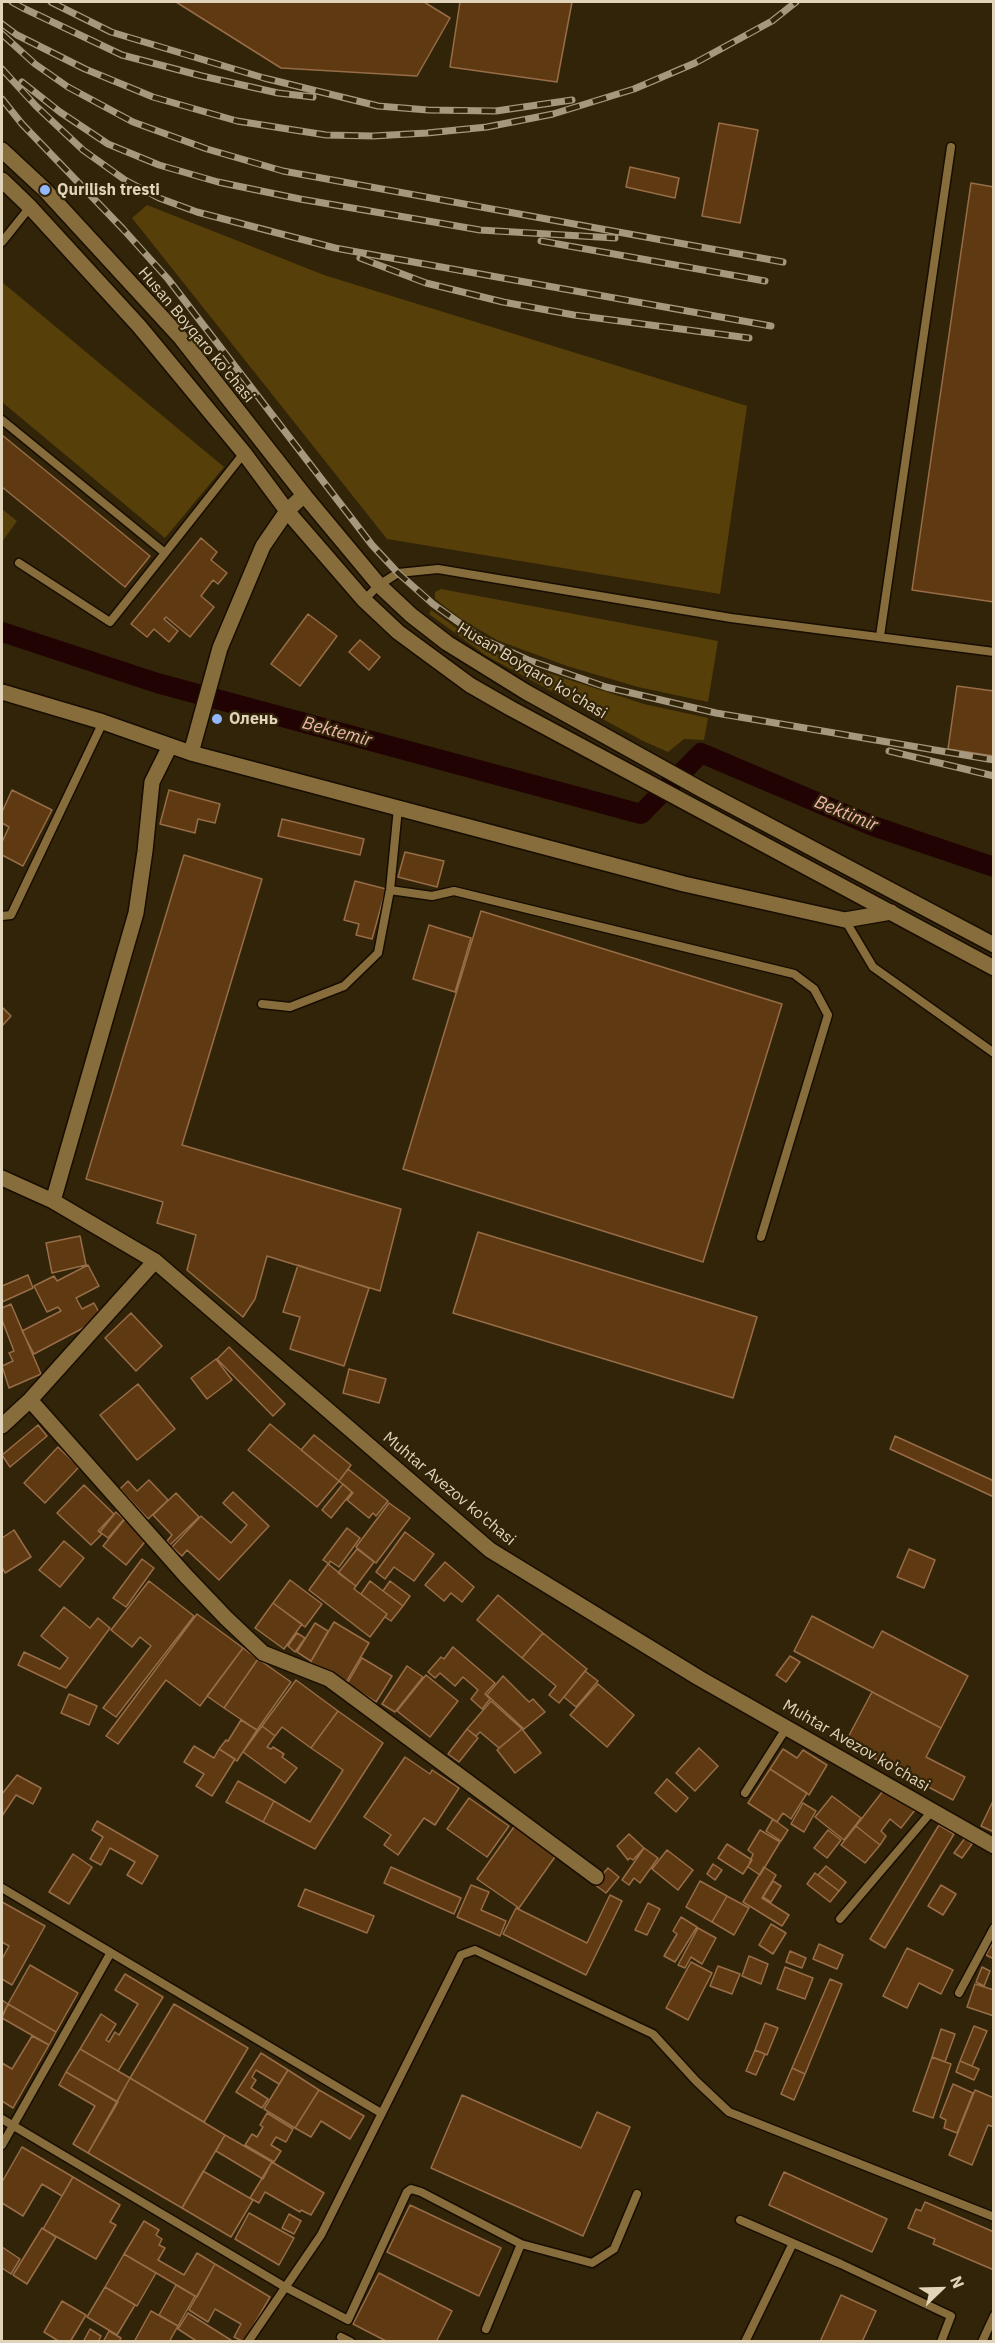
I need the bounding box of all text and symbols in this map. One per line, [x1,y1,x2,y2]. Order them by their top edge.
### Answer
place label: Qurilish tresti [57,180,160,200]
marker: Qurilish tresti [38,183,52,197]
street label: Husan Boyqaro ko'chasi [134,263,258,407]
street label: Husan Boyqaro ko'chasi [454,619,610,723]
place label: Олень [229,709,278,729]
marker: Олень [210,712,224,726]
water label: Bektemir [300,712,374,752]
water label: Bektimir [811,792,881,836]
street label: Muhtar Avezov ko'chasi [379,1428,519,1550]
street label: Muhtar Avezov ko'chasi [779,1696,933,1796]
north arrow [911,2259,971,2319]
text: N [946,2273,969,2291]

